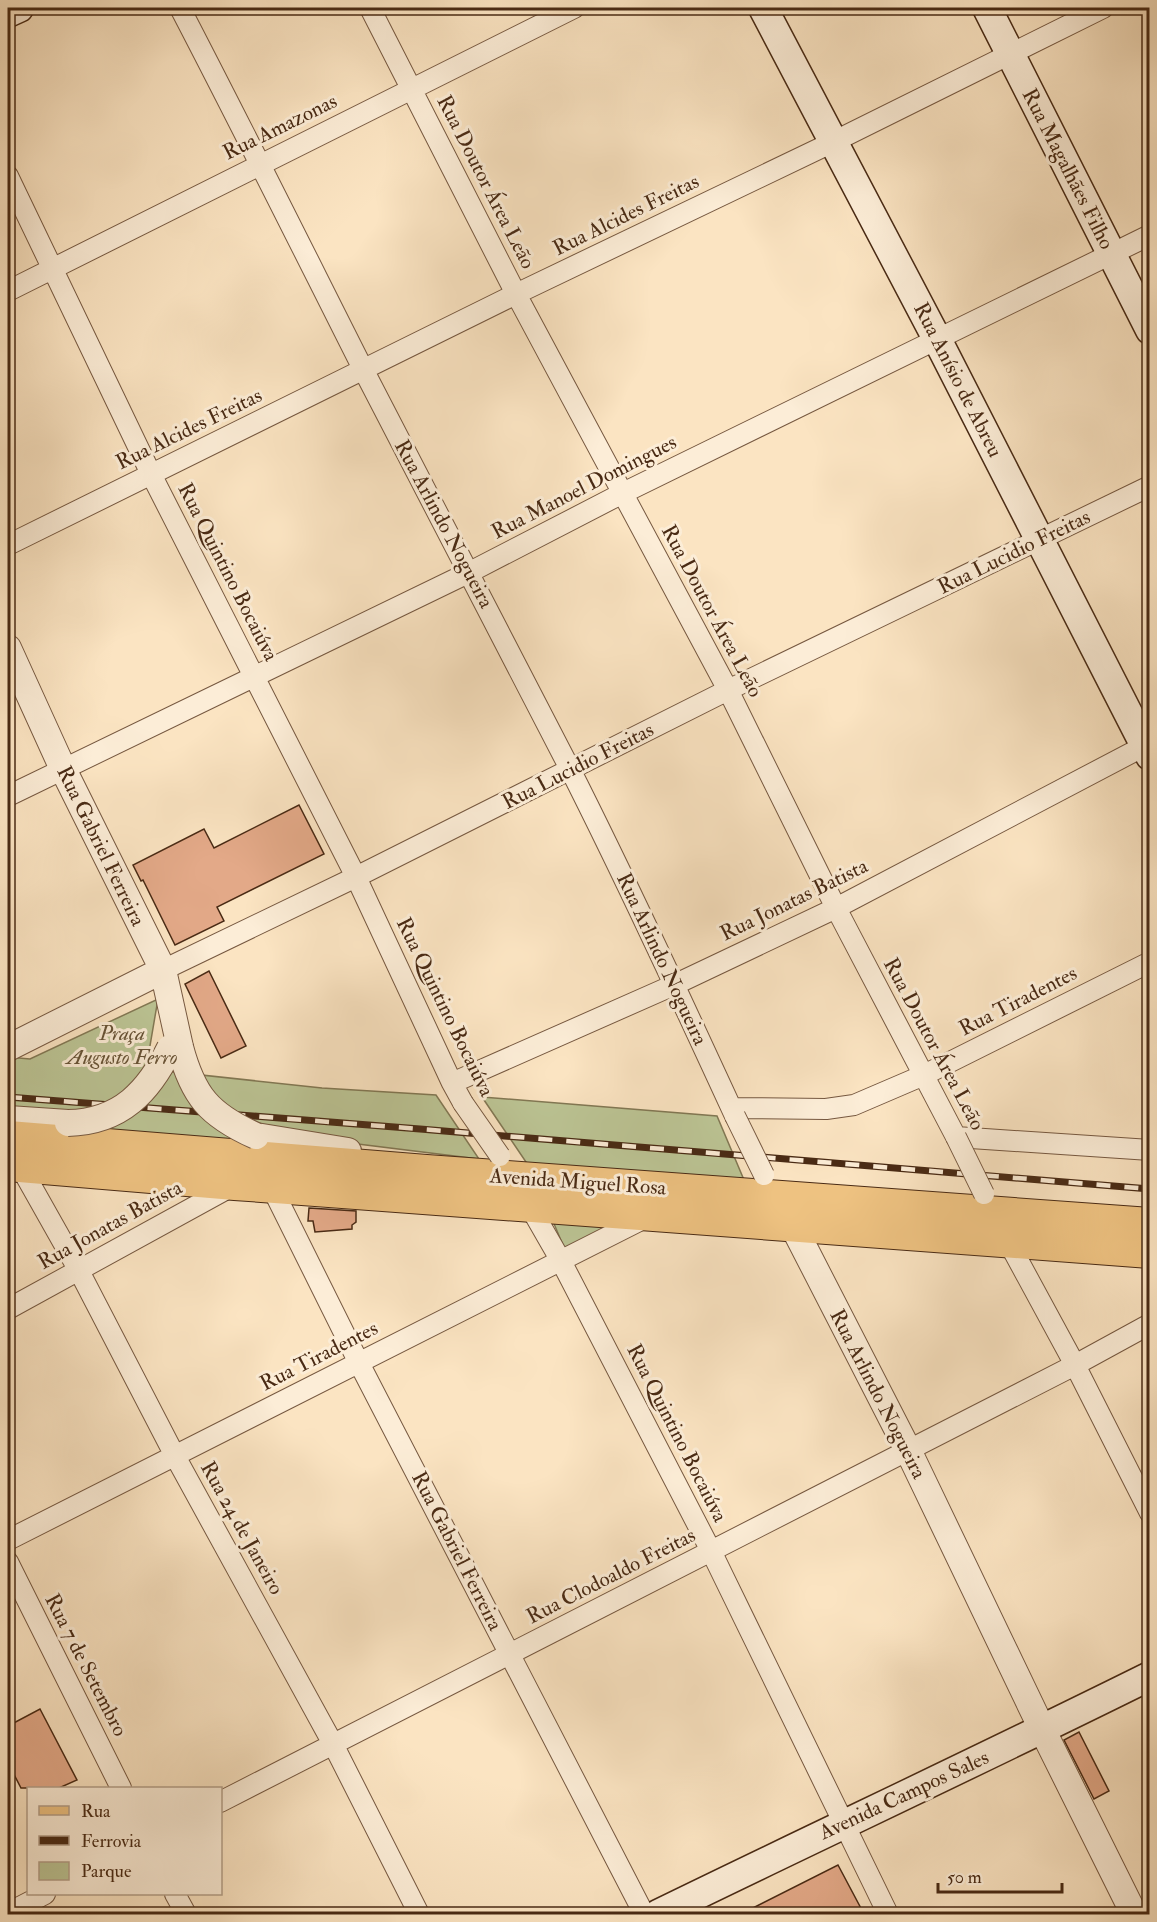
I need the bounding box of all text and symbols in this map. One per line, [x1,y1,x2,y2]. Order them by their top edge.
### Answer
street label: Rua Magalhães Filho [1016,84,1120,254]
street label: Rua Amazonas [218,88,342,166]
street label: Rua Doutor Área Leão [430,91,542,273]
street label: Rua Alcides Freitas [548,168,704,262]
street label: Rua Anísio de Abreu [907,298,1009,462]
street label: Rua Alcides Freitas [111,382,267,476]
street label: Rua Manoel Domingues [487,429,681,545]
street label: Rua Arlindo Nogueira [388,435,500,613]
street label: Rua Quintino Bocaiúva [171,478,285,666]
street label: Rua Lucidio Freitas [933,503,1095,601]
street label: Rua Doutor Área Leão [655,520,769,702]
street label: Rua Lucidio Freitas [498,716,658,816]
street label: Rua Gabriel Ferreira [51,761,152,931]
street label: Rua Jonatas Batista [716,852,873,947]
street label: Rua Arlindo Nogueira [610,869,714,1050]
street label: Rua Quintino Bocaiúva [390,913,500,1101]
street label: Rua Doutor Área Leão [877,953,991,1135]
street label: Rua Tiradentes [955,960,1081,1042]
park label: Praça Augusto Ferro [65,1020,177,1071]
street label: Avenida Miguel Rosa [488,1162,667,1202]
street label: Rua Jonatas Batista [33,1174,187,1276]
street label: Rua Arlindo Nogueira [824,1305,933,1484]
street label: Rua Tiradentes [256,1315,382,1397]
street label: Rua Quintino Bocaiúva [620,1339,734,1527]
street label: Rua 24 de Janeiro [194,1457,290,1599]
street label: Rua Gabriel Ferreira [405,1467,509,1635]
street label: Rua Clodoaldo Freitas [522,1522,700,1630]
street label: Rua 7 de Setembro [38,1589,134,1741]
street label: Avenida Campos Sales [814,1744,993,1847]
legend [27,1787,222,1895]
text: Rua [81,1800,111,1823]
text: Ferrovia [81,1830,142,1853]
scale bar [938,1856,1062,1894]
text: Parque [81,1860,132,1883]
text: 50 m [947,1866,982,1889]

